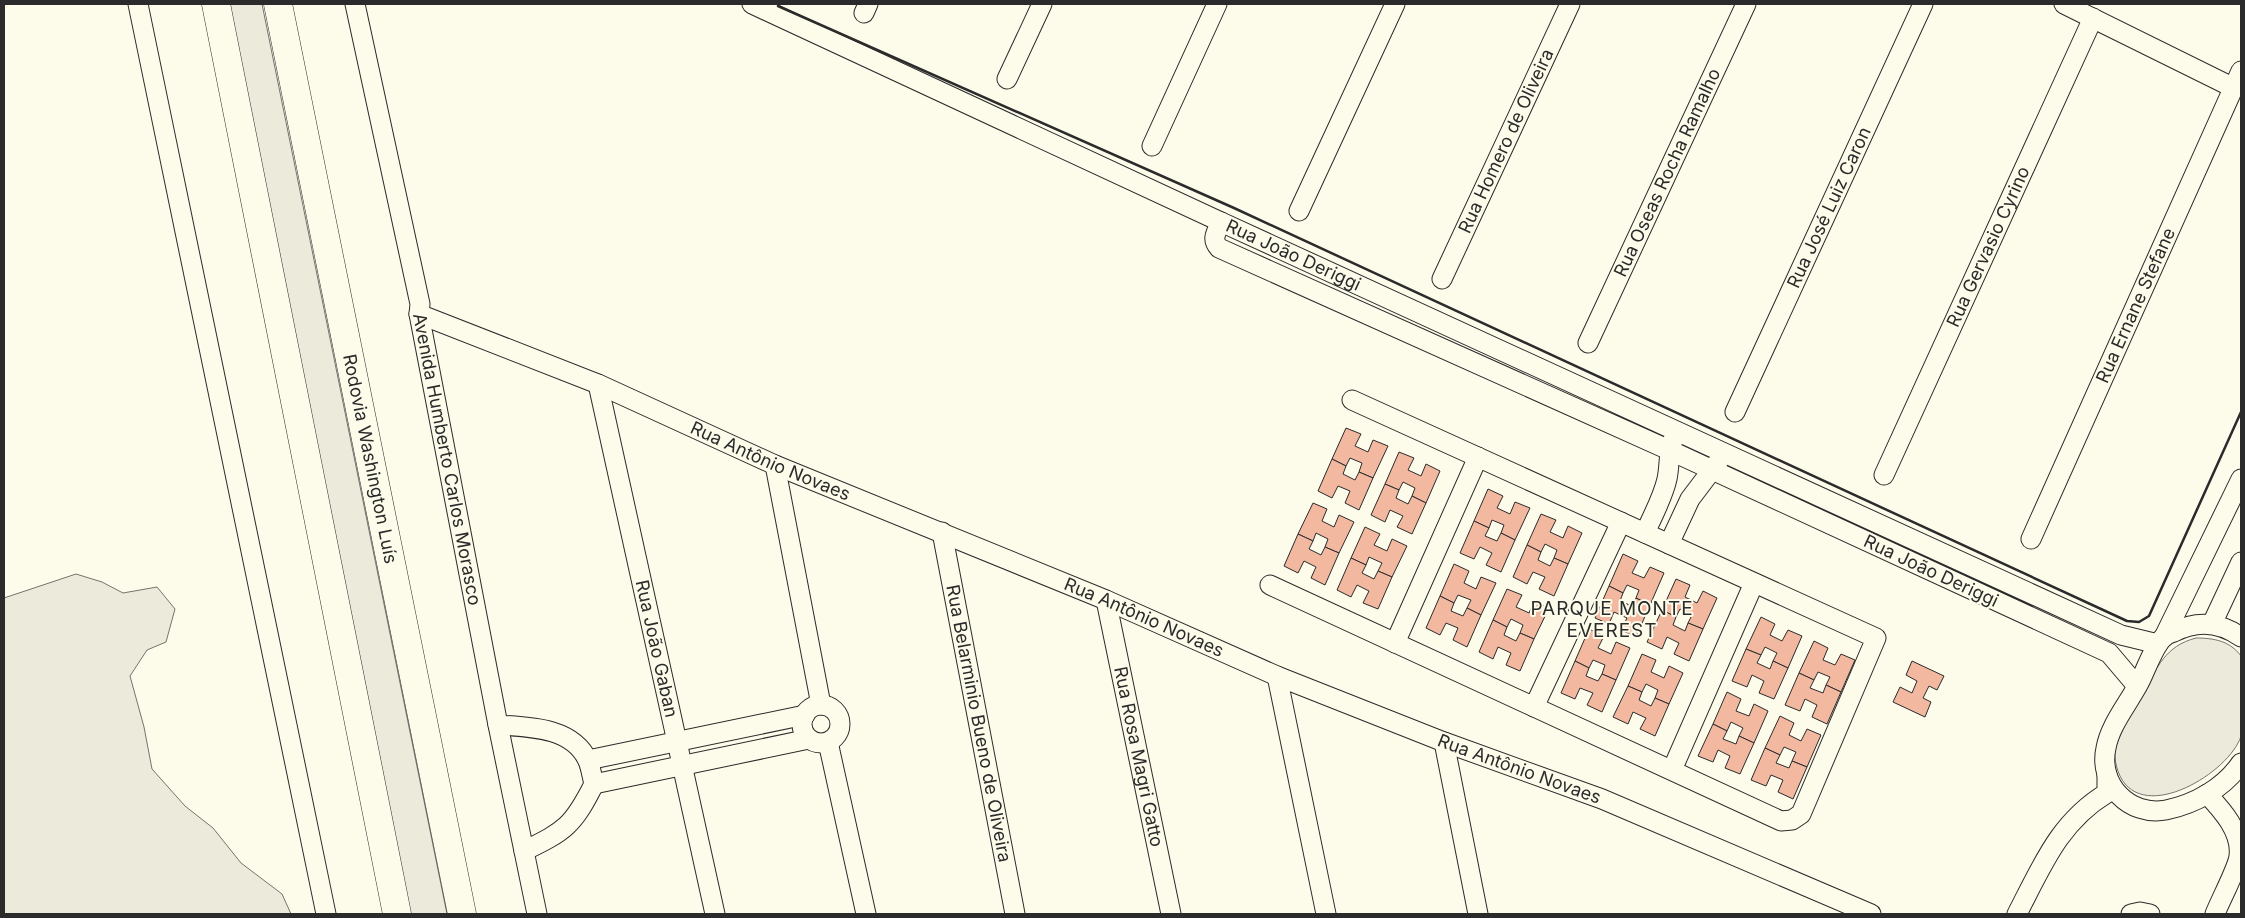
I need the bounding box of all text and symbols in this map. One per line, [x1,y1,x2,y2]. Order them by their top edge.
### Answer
street label: Rua Homero de Oliveira [1454,46,1558,236]
street label: Rua Oseas Rocha Ramalho [1609,65,1725,280]
street label: Rua José Luiz Caron [1783,124,1875,291]
street label: Rua Gervasio Cyrino [1942,163,2034,330]
street label: Rua João Deriggi [1223,215,1364,295]
street label: Rua Ernane Stefane [2091,224,2179,386]
street label: Avenida Humberto Carlos Morasco [409,311,486,607]
street label: Rodovia Washington Luís [339,352,402,565]
street label: Rua Antônio Novaes [687,417,853,505]
street label: Rua João Deriggi [1861,530,2002,611]
street label: Rua Antônio Novaes [1061,573,1227,661]
street label: Rua João Gaban [632,578,682,719]
street label: Rua Belarminio Bueno de Oliveira [942,583,1016,864]
district label: PARQUE MONTE EVEREST [1530,597,1694,642]
street label: Rua Rosa Magri Gatto [1110,665,1168,849]
street label: Rua Antônio Novaes [1435,730,1604,808]

